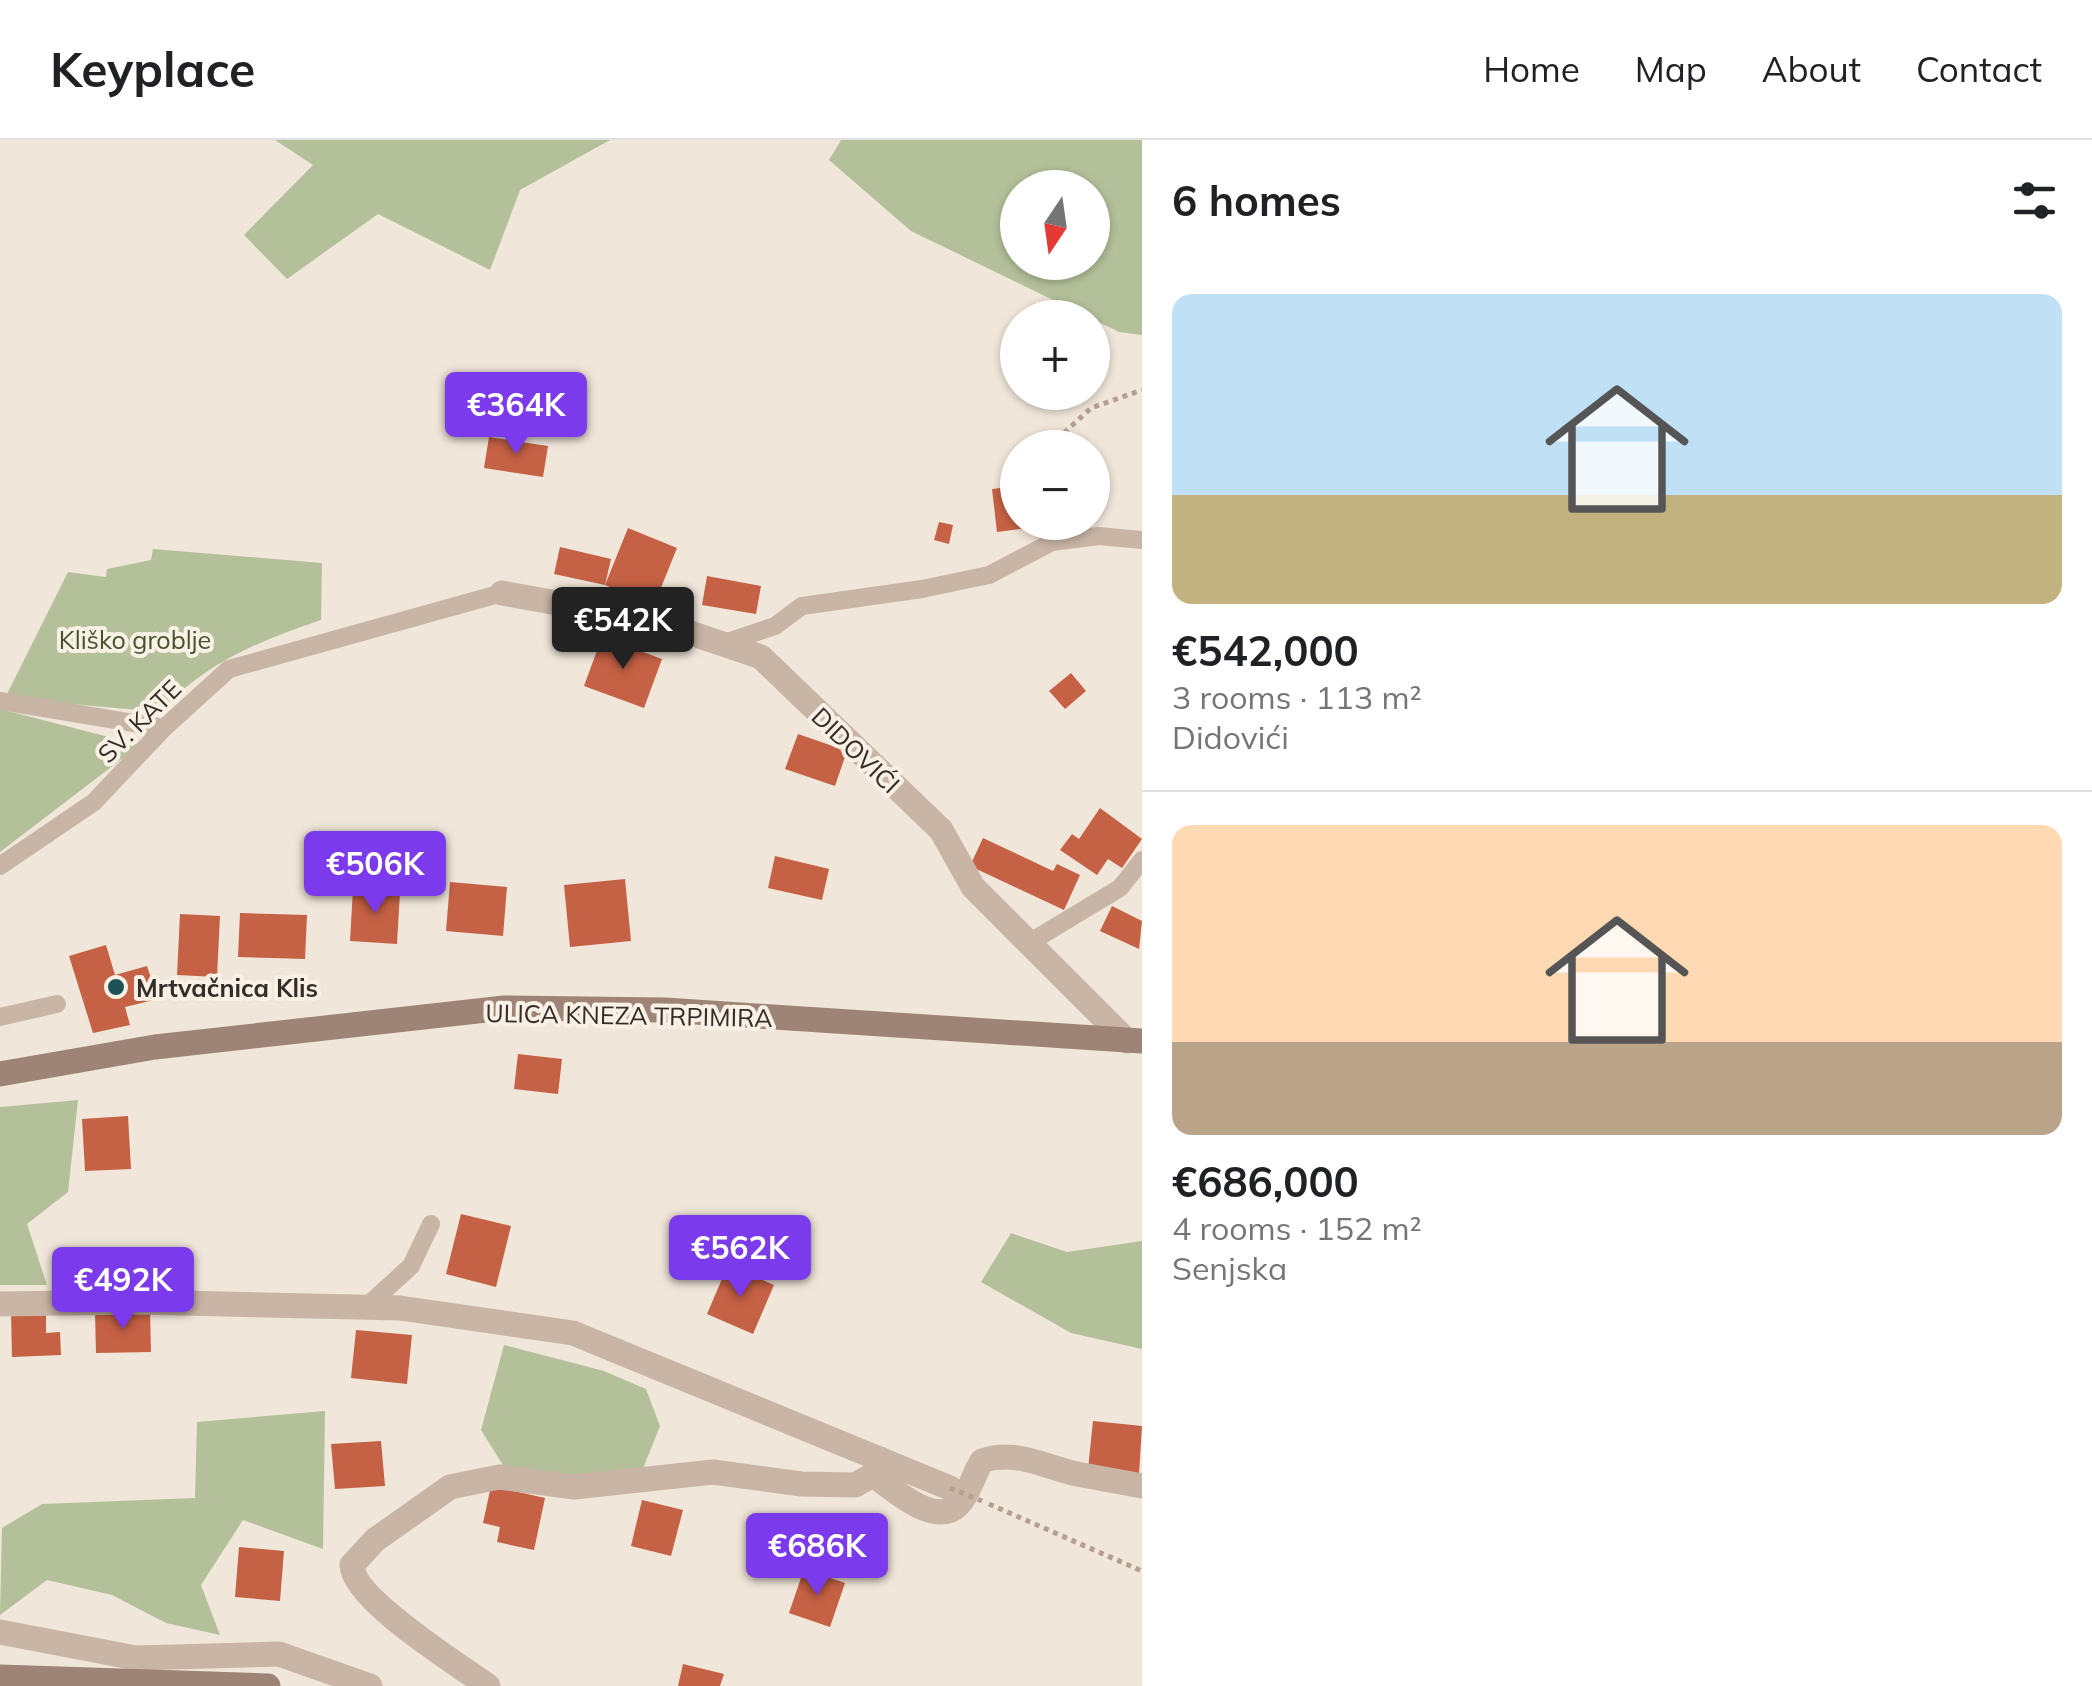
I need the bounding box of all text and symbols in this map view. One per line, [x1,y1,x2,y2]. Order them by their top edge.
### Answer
text: Keyplace [50,39,255,99]
text: Home [1483,47,1580,91]
text: Map [1635,47,1707,91]
text: About [1762,47,1861,91]
text: Contact [1916,47,2042,91]
north arrow [1000,170,1110,280]
map controls [1000,170,1110,540]
icon: filters [2007,173,2062,228]
text: 6 homes [1172,174,1341,227]
button: + [1000,300,1110,410]
icon: home [1527,359,1707,539]
pin: €364K [446,372,586,457]
text: €364K [467,384,565,424]
button: − [1000,430,1110,540]
pin: €542K [553,587,693,672]
text: €542K [574,599,672,639]
park label: Kliško groblje [59,624,211,655]
text: €542,000 [1172,624,1359,677]
street label: SV. KATE [91,673,187,769]
text: 3 rooms · 113 m² [1172,677,1422,717]
street label: DIDOVIĆI [806,701,906,799]
text: Didovići [1172,717,1289,757]
pin: €506K [305,831,445,916]
text: €506K [326,843,424,883]
icon: home [1527,890,1707,1070]
place label: Mrtvačnica Klis [136,972,318,1003]
marker: Mrtvačnica Klis [105,976,127,998]
street label: ULICA KNEZA TRPIMIRA [485,997,773,1033]
text: €686,000 [1172,1155,1359,1208]
text: 4 rooms · 152 m² [1172,1208,1422,1248]
pin: €562K [670,1215,810,1300]
text: €562K [691,1227,789,1267]
pin: €492K [53,1247,193,1332]
text: Senjska [1172,1248,1287,1288]
text: €492K [74,1259,172,1299]
pin: €686K [747,1513,887,1598]
text: €686K [768,1525,866,1565]

